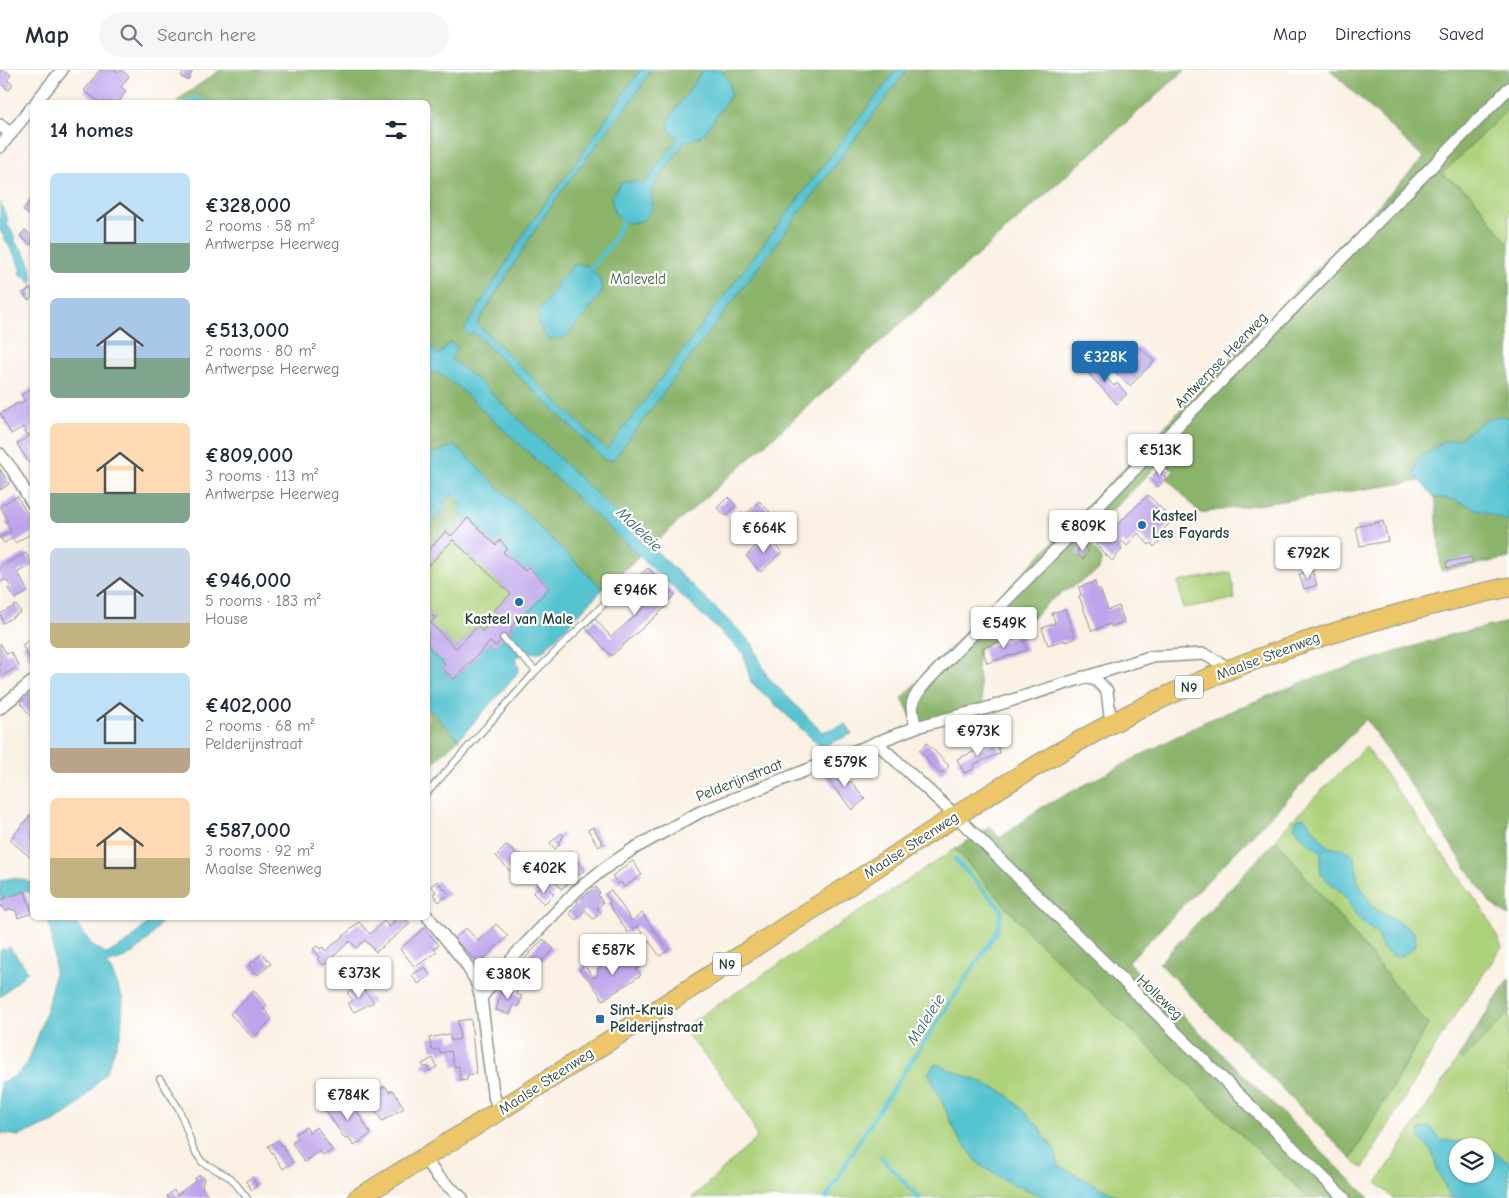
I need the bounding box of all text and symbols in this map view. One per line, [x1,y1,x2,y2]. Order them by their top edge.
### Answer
search box [99,12,449,57]
text: Map [25,21,69,49]
icon: search [117,21,145,49]
text: Search here [157,24,256,46]
text: Map [1273,24,1307,45]
text: Directions [1335,24,1411,45]
text: Saved [1439,24,1484,45]
icon: filters [382,116,410,144]
text: 14 homes [50,118,133,142]
icon: home [90,193,150,253]
text: €328,000 [205,193,291,217]
text: 2 rooms · 58 m² [205,217,315,235]
text: Antwerpse Heerweg [205,235,339,253]
park label: Maleveld [610,270,666,288]
street label: Antwerpse Heerweg [1171,308,1271,412]
icon: home [90,318,150,378]
text: €513,000 [205,318,289,342]
pin: €328K [1070,340,1140,383]
text: 2 rooms · 80 m² [205,342,316,360]
text: €328K [1083,348,1127,366]
text: Antwerpse Heerweg [205,360,339,378]
pin: €513K [1125,434,1195,476]
text: €513K [1139,441,1181,459]
icon: home [90,443,150,503]
text: €809,000 [205,443,293,467]
text: 3 rooms · 113 m² [205,467,318,485]
text: Antwerpse Heerweg [205,485,339,503]
water label: Maleleie [612,503,666,556]
place label: Kasteel Les Fayards [1152,507,1229,542]
pin: €809K [1048,510,1118,552]
pin: €664K [729,512,799,554]
text: €809K [1060,517,1106,535]
text: €664K [742,519,786,537]
marker: Kasteel Les Fayards [1136,519,1148,531]
pin: €792K [1273,536,1343,579]
text: €792K [1286,544,1330,562]
icon: home [90,568,150,628]
text: €946,000 [205,568,291,592]
pin: €946K [600,574,670,616]
text: €946K [613,581,657,599]
text: 5 rooms · 183 m² [205,592,321,610]
marker: Kasteel van Male [513,596,525,608]
pin: €549K [969,606,1039,649]
text: House [205,610,248,628]
place label: Kasteel van Male [465,610,573,628]
text: €549K [982,614,1026,632]
street label: Maalse Steenweg [1214,628,1322,684]
road number: N9 [1175,676,1203,698]
icon: home [90,693,150,753]
text: €402,000 [205,693,292,717]
pin: €973K [943,714,1013,757]
text: 2 rooms · 68 m² [205,717,315,735]
text: €973K [956,722,1000,740]
text: Pelderijnstraat [205,735,302,753]
pin: €579K [810,746,880,788]
text: €579K [823,753,867,771]
street label: Pelderijnstraat [693,754,785,805]
street label: Maalse Steenweg [860,808,962,882]
icon: home [90,818,150,878]
text: €587,000 [205,818,291,842]
text: 3 rooms · 92 m² [205,842,314,860]
pin: €402K [509,852,579,894]
text: €402K [522,859,566,877]
text: Maalse Steenweg [205,860,322,878]
pin: €587K [578,934,648,976]
text: €587K [591,941,635,959]
road number: N9 [713,952,741,976]
pin: €373K [324,956,394,999]
pin: €380K [473,958,543,1000]
text: €373K [337,964,381,982]
text: €380K [485,965,531,983]
street label: Holleweg [1133,971,1187,1023]
water label: Maleleie [902,991,949,1049]
place label: Sint-Kruis Pelderijnstraat [610,1001,704,1036]
marker: Sint-Kruis Pelderijnstraat [594,1013,606,1025]
street label: Maalse Steenweg [495,1044,597,1118]
pin: €784K [313,1078,383,1121]
text: €784K [327,1086,369,1104]
map controls [1449,1138,1494,1183]
button: layers [1449,1138,1494,1183]

